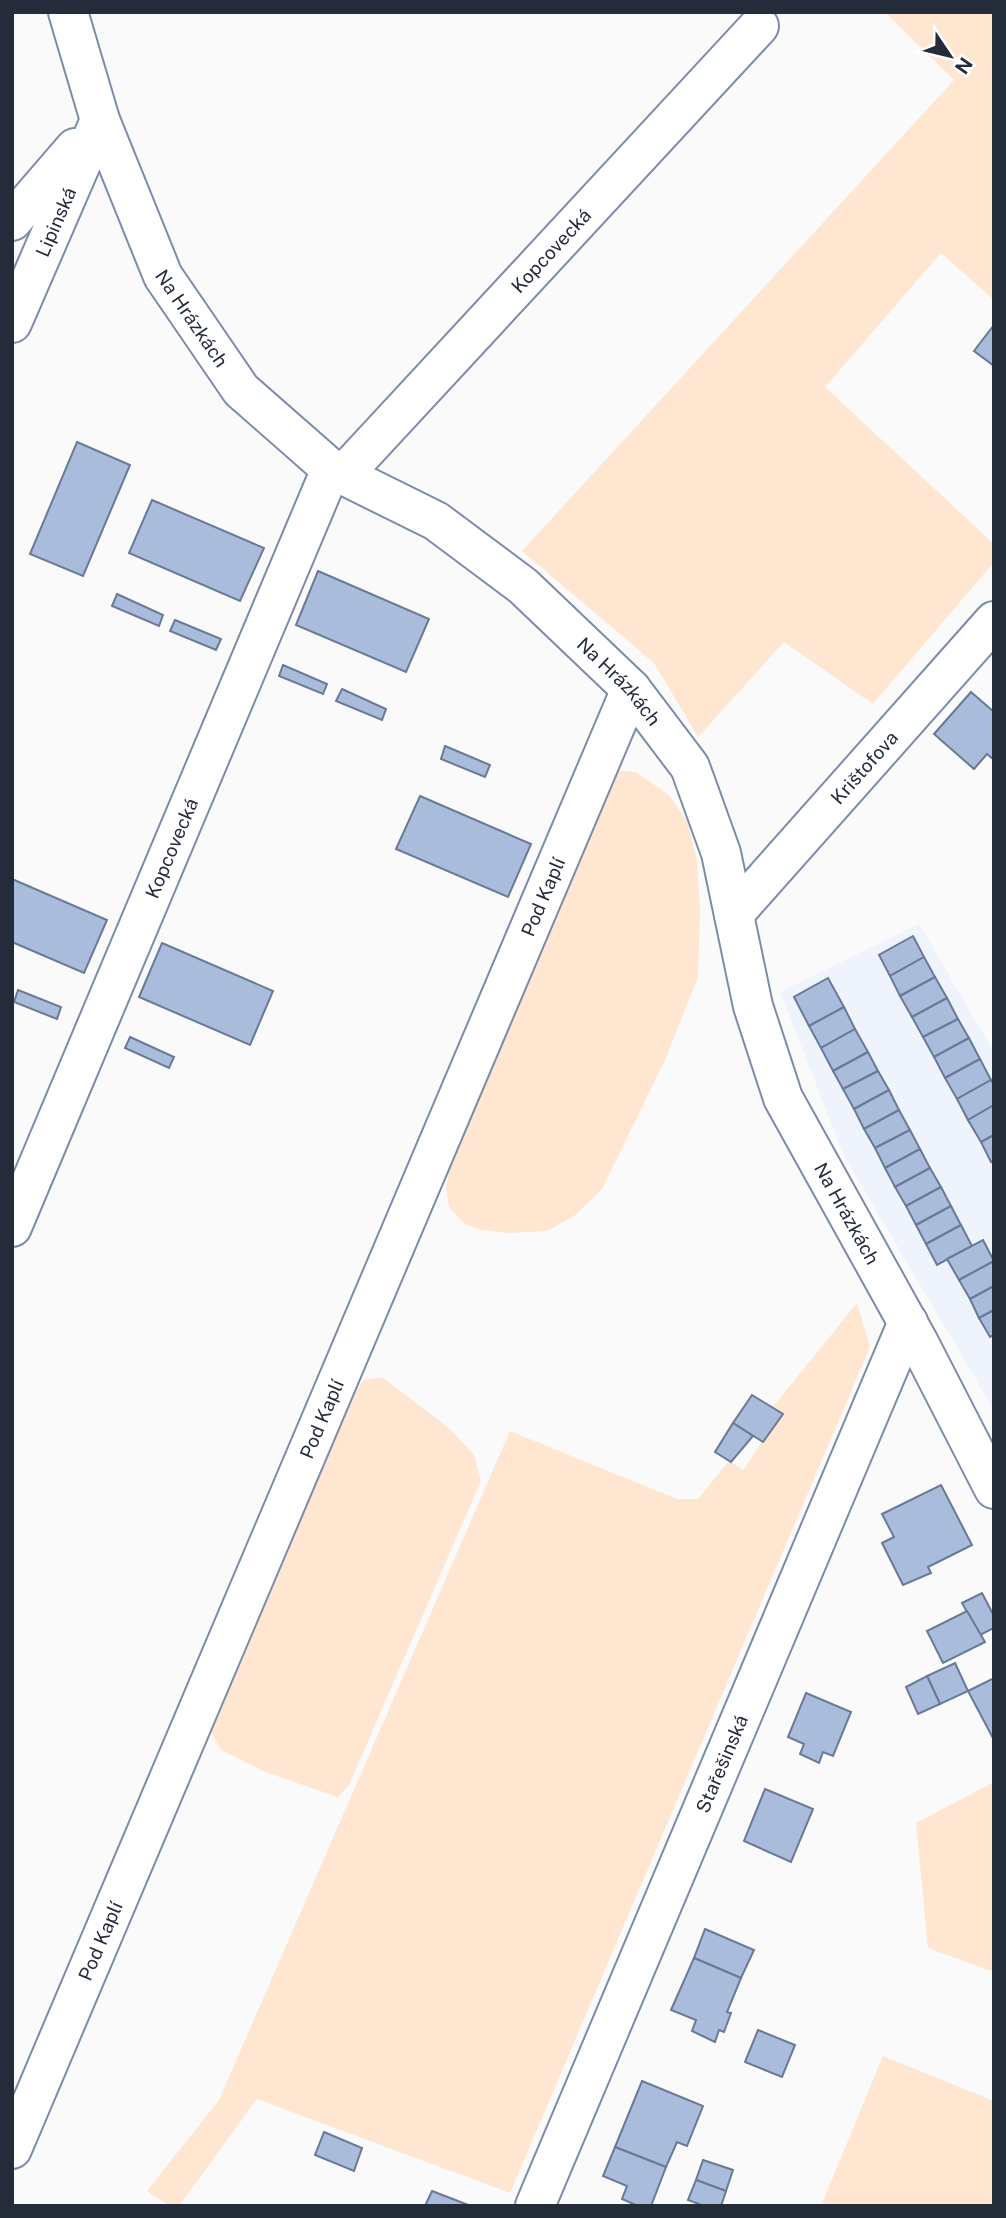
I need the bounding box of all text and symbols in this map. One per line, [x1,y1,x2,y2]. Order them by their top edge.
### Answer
north arrow [915,21,985,91]
text: N [951,53,977,78]
street label: Lipinská [31,184,80,260]
street label: Kopcovecká [507,204,595,297]
street label: Na Hrázkách [151,265,233,371]
street label: Na Hrázkách [573,633,665,730]
street label: Krištofova [826,726,902,808]
street label: Kopcovecká [141,795,202,902]
street label: Pod Kaplí [516,854,569,940]
street label: Na Hrázkách [810,1159,884,1268]
street label: Pod Kaplí [295,1376,348,1462]
street label: Stařešinská [691,1712,752,1816]
street label: Pod Kaplí [74,1898,127,1984]

